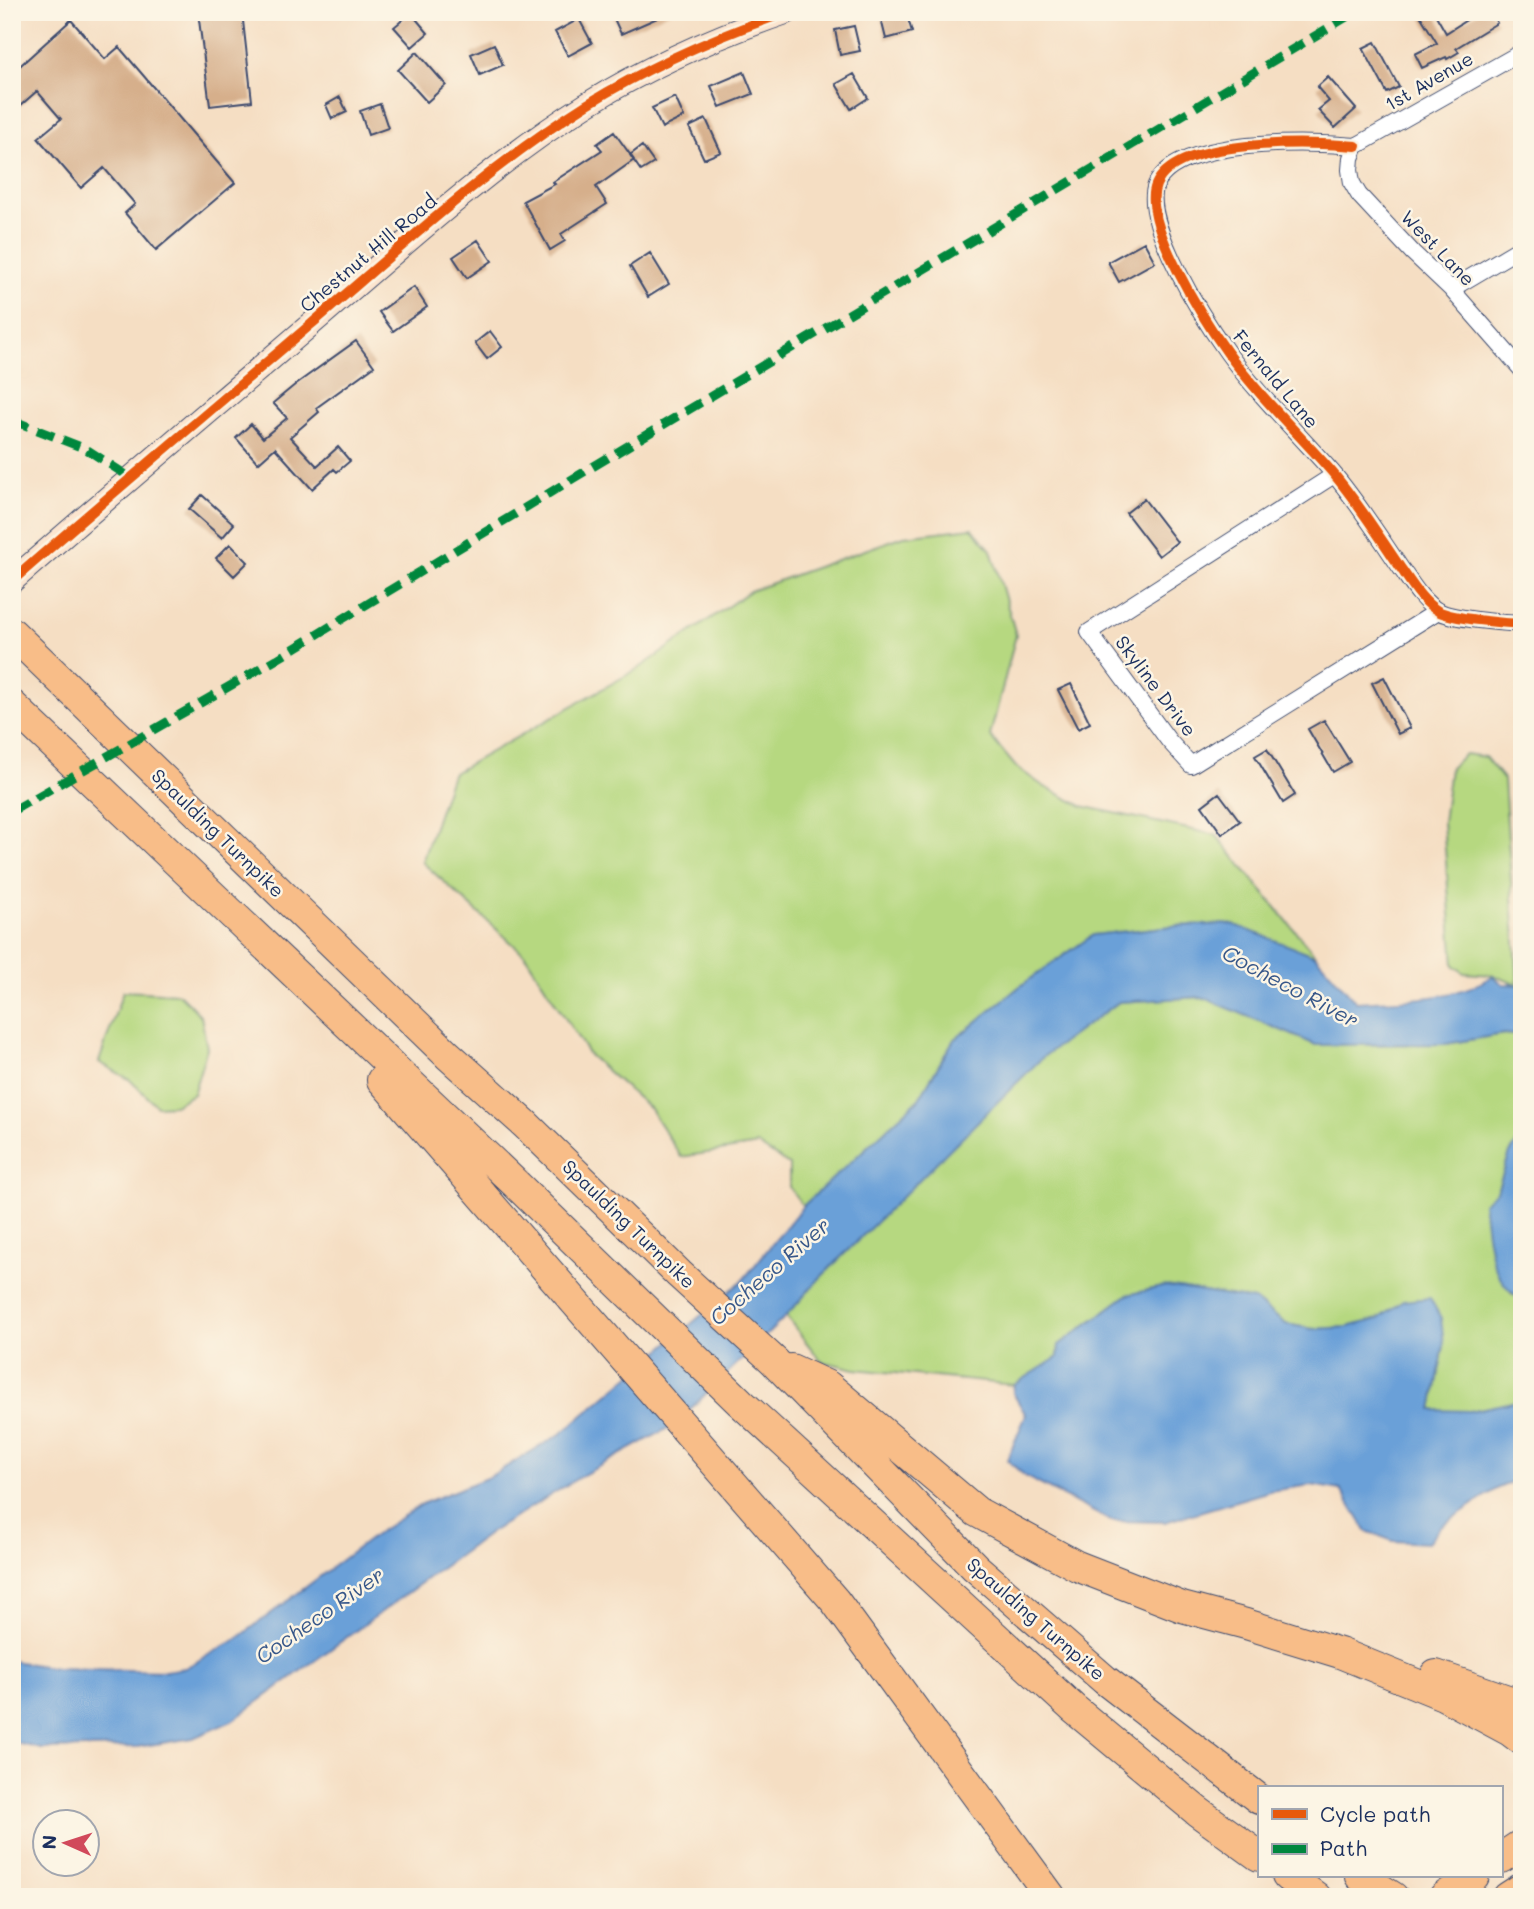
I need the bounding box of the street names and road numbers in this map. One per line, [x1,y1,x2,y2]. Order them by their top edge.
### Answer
street label: 1st Avenue [1380,45,1477,116]
street label: Chestnut Hill Road [294,188,441,317]
street label: West Lane [1396,204,1481,291]
street label: Fernald Lane [1228,324,1325,433]
street label: Skyline Drive [1110,630,1202,741]
street label: Spaulding Turnpike [147,763,290,903]
street label: Spaulding Turnpike [558,1154,701,1294]
street label: Spaulding Turnpike [962,1552,1111,1686]

